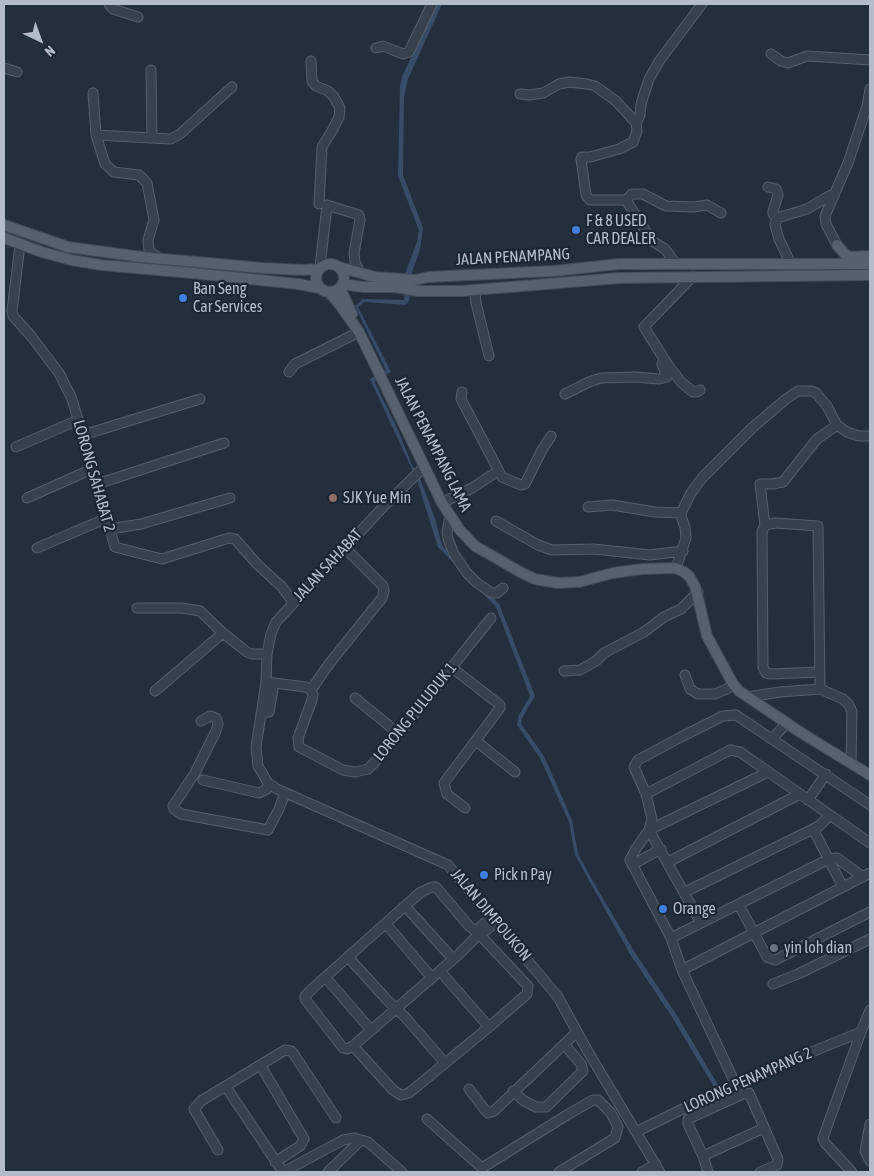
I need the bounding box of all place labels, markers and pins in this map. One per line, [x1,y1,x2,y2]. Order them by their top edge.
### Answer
place label: F & 8 USED CAR DEALER [586,211,656,249]
marker: F & 8 USED CAR DEALER [570,224,582,236]
place label: Ban Seng Car Services [193,279,262,317]
marker: Ban Seng Car Services [177,292,189,304]
place label: SJK Yue Min [343,488,411,508]
marker: SJK Yue Min [327,492,339,504]
place label: Pick n Pay [494,865,552,885]
marker: Pick n Pay [478,869,490,881]
place label: Orange [673,899,716,919]
marker: Orange [657,903,669,915]
place label: yin loh dian [784,938,852,958]
marker: yin loh dian [768,942,780,954]

